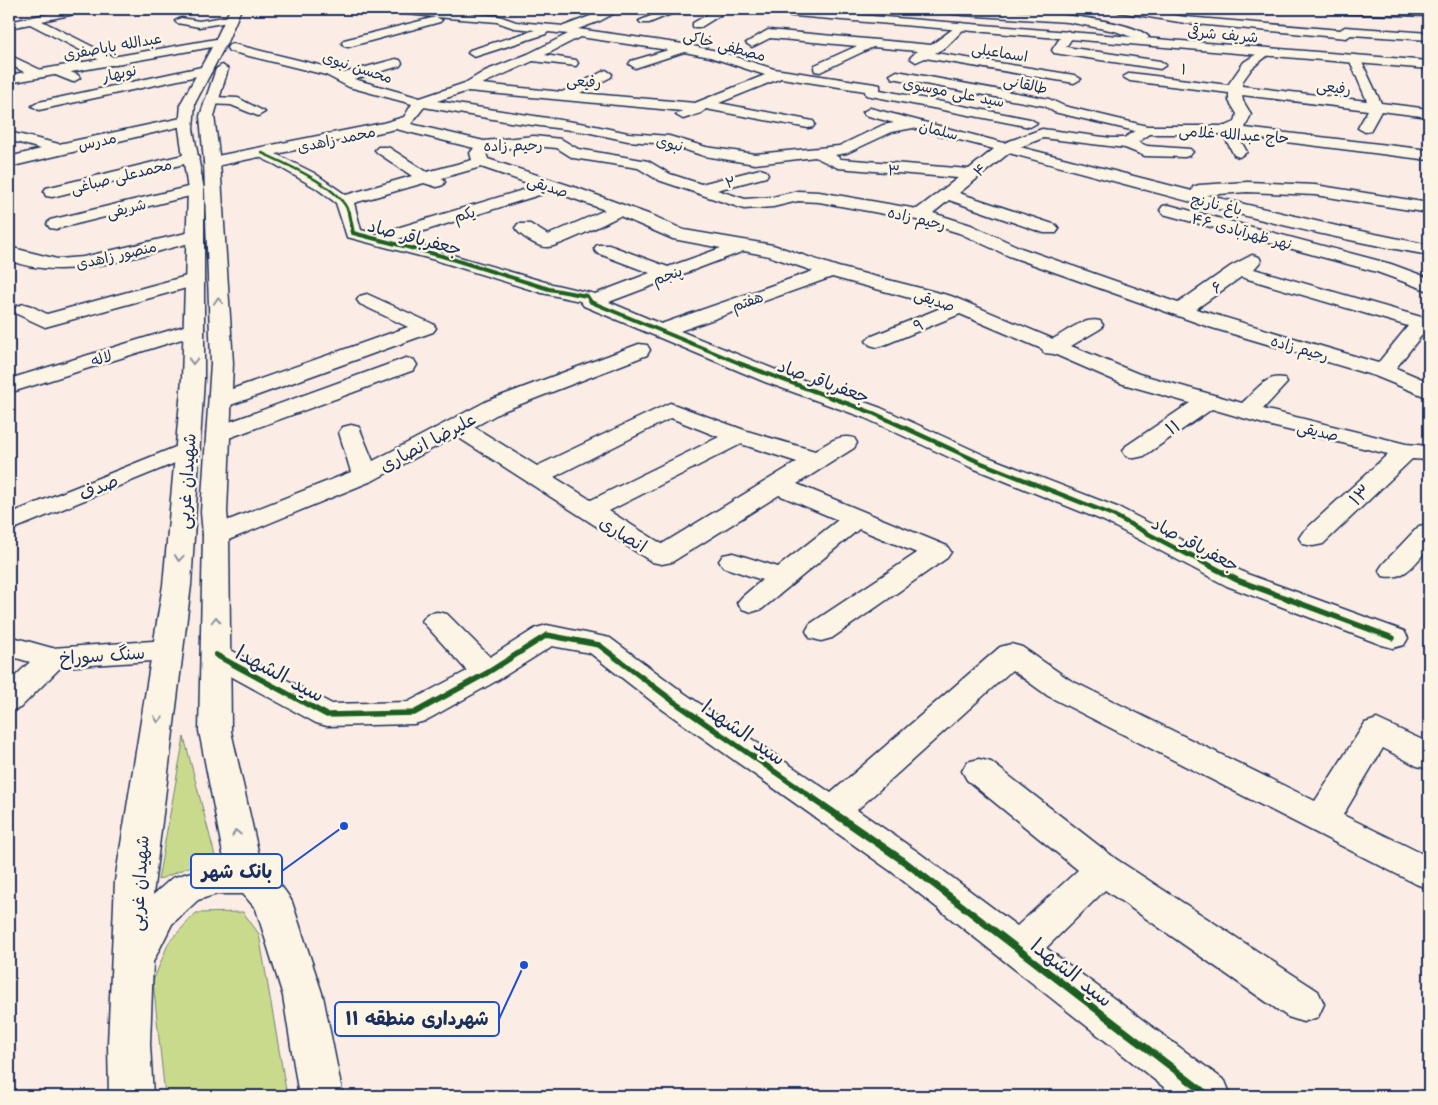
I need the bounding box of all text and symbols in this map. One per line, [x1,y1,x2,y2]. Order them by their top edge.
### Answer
street label: شریف شرقی [1187,18,1259,48]
street label: مصطفی خاکی [681,22,769,66]
street label: عبدالله باباصفری [61,25,163,65]
street label: اسماعیلی [970,35,1030,67]
street label: محسن نبوی [320,44,396,88]
street label: ۱ [1180,56,1188,80]
street label: نوبهار [99,57,138,87]
street label: رفیعی [566,67,602,93]
street label: طالقانی [1002,67,1050,99]
street label: سید علی موسوی [901,70,1007,112]
street label: رفیعی [1315,72,1353,100]
street label: سلمان [917,113,961,145]
street label: محمد زاهدی [295,118,377,158]
street label: حاج عبدالله غلامی [1178,118,1290,148]
street label: مدرس [76,125,118,155]
street label: نبوی [654,128,686,156]
street label: رحیم زاده [483,132,543,157]
street label: محمدعلی صباغی [68,151,174,199]
street label: ۴ [967,156,991,182]
street label: ۳ [887,157,901,181]
street label: صدیقی [525,168,571,202]
street label: ۲ [722,169,738,193]
street label: باغ نارنج [1189,186,1245,220]
street label: شریفی [104,191,148,223]
street label: یکم [450,199,478,229]
street label: رحیم زاده [885,199,948,236]
street label: نهر ظهرآبادی ۴۶ [1189,206,1295,254]
street label: جعفرباقر صاد [365,210,465,262]
street label: منصور زاهدی [73,234,159,274]
street label: پنجم [649,258,686,292]
street label: ۶ [1206,274,1226,298]
street label: صدیقی [912,281,958,317]
street label: هفتم [728,284,767,318]
one-way arrow [213,296,224,304]
street label: ۹ [909,312,927,336]
street label: رحیم زاده [1268,328,1332,367]
street label: لاله [88,343,114,371]
street label: جعفرباقر صاد [774,351,874,409]
one-way arrow [188,357,198,365]
street label: علیرضا انصاری [374,404,480,478]
street label: ۱۱ [1159,411,1185,441]
street label: صدیقی [1295,414,1341,446]
street label: شهیدان غربی [168,432,202,530]
street label: صدف [74,466,122,506]
street label: ۱۳ [1342,477,1376,511]
street label: انصاری [595,508,653,558]
street label: جعفرباقر صاد [1147,508,1245,578]
one-way arrow [174,554,185,562]
one-way arrow [211,616,221,624]
street label: سید الشهدا [231,635,331,709]
street label: سنگ سوراخ [58,638,146,670]
street label: سید الشهدا [696,690,794,772]
one-way arrow [153,714,163,723]
one-way arrow [231,829,242,838]
street label: شهیدان غربی [121,834,155,932]
callout: بانک شهر [191,854,282,888]
text: بانک شهر [200,856,272,884]
street label: سید الشهدا [1025,929,1121,1013]
callout: شهرداری منطقه ۱۱ [335,1002,499,1036]
text: شهرداری منطقه ۱۱ [345,1003,489,1031]

